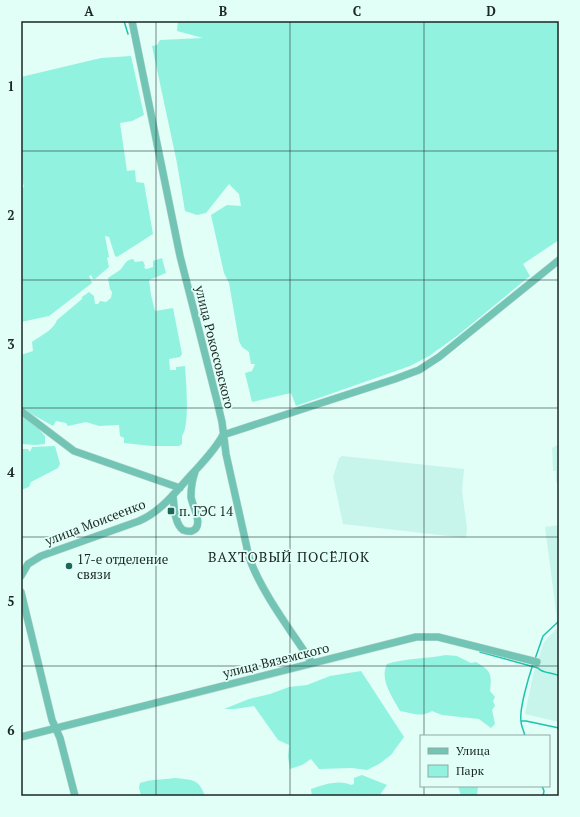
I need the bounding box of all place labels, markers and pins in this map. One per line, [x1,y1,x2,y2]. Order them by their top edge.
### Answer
place label: п. ГЭС 14 [179,502,233,520]
marker: п. ГЭС 14 [166,506,176,516]
place label: 17-е отделение связи [77,550,168,583]
marker: 17-е отделение связи [64,561,74,571]

